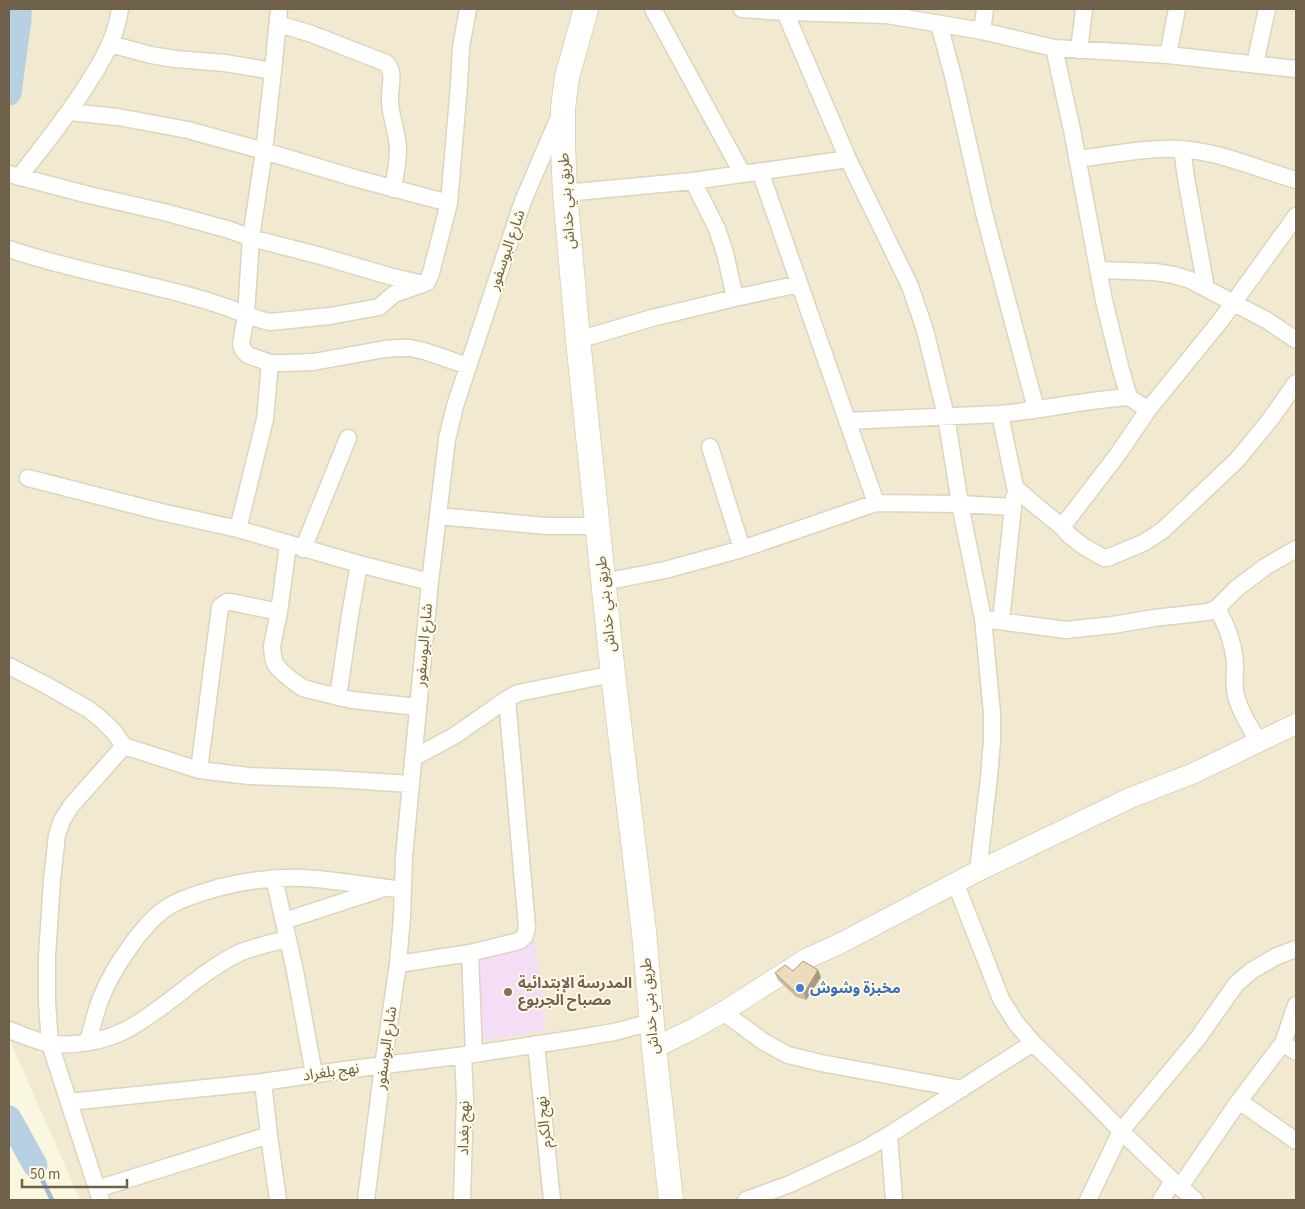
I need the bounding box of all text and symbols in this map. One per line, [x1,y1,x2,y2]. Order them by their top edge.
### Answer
street label: طريق بني خداش [553,152,581,250]
street label: شارع البوسفور [483,207,532,294]
street label: طريق بني خداش [590,555,622,653]
street label: شارع البوسفور [410,602,439,689]
street label: طريق بني خداش [635,957,665,1055]
place label: المدرسة الإبتدائية مصباح الجربوع [518,973,632,1011]
place label: مخبزة وشوش [810,978,901,999]
marker: مخبزة وشوش [794,982,806,994]
marker: المدرسة الإبتدائية مصباح الجربوع [502,986,514,998]
street label: شارع البوسفور [370,1005,403,1092]
street label: نهج بلغراد [301,1058,361,1087]
street label: نهج الكرم [531,1095,558,1149]
street label: نهج بغداد [453,1100,476,1156]
scale bar [22,1156,128,1188]
text: 50 m [30,1164,60,1185]

